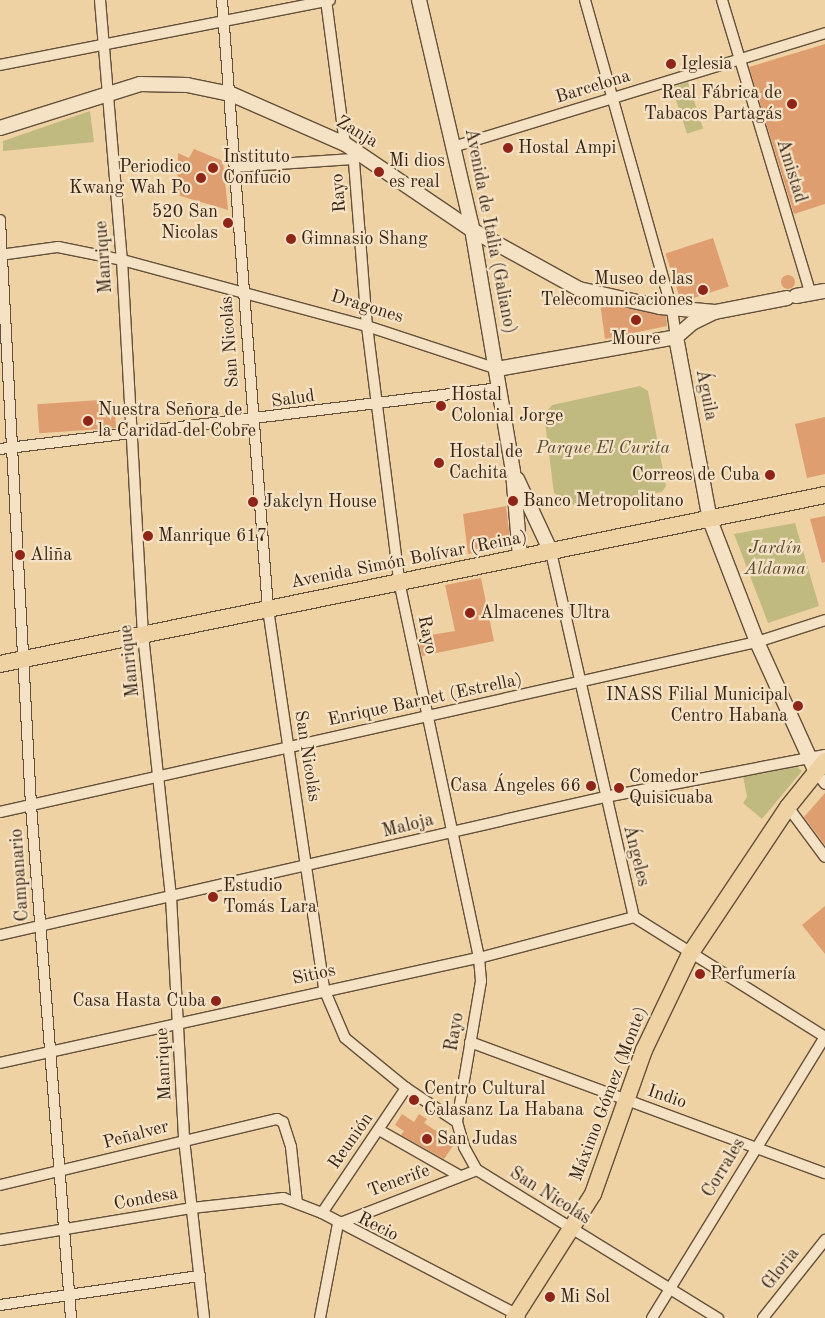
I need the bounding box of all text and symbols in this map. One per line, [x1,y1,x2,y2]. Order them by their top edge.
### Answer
place label: Iglesia [681,53,733,75]
marker: Iglesia [665,58,677,70]
street label: Barcelona [553,65,633,109]
place label: Real Fábrica de Tabacos Partagás [644,83,782,126]
marker: Real Fábrica de Tabacos Partagás [786,98,798,110]
street label: Zanja [332,111,382,153]
street label: Avenida de Italia (Galiano) [460,127,520,335]
place label: Hostal Ampi [518,137,616,159]
street label: Amistad [771,137,811,205]
marker: Hostal Ampi [502,142,514,154]
place label: Instituto Confucio [223,147,291,190]
place label: Mi dios es real [389,151,445,193]
place label: Periodico Kwang Wah Po [69,157,191,200]
marker: Instituto Confucio [207,162,219,174]
marker: Mi dios es real [373,166,385,178]
marker: Periodico Kwang Wah Po [195,172,207,184]
street label: Rayo [327,173,351,213]
place label: 520 San Nicolas [152,202,218,244]
marker: 520 San Nicolas [222,217,234,229]
street label: Manrique [91,220,117,294]
place label: Gimnasio Shang [301,228,428,250]
marker: Gimnasio Shang [285,233,297,245]
place label: Museo de las Telecomunicaciones [541,269,693,312]
marker: Museo de las Telecomunicaciones [697,284,709,296]
street label: Dragones [328,286,406,328]
street label: San Nicolás [216,295,244,389]
marker: Moure [630,314,642,326]
place label: Moure [611,328,661,350]
street label: Águila [690,368,722,422]
street label: Salud [270,385,316,413]
place label: Hostal Colonial Jorge [451,385,563,428]
place label: Nuestra Señora de la Caridad del Cobre [98,400,256,442]
marker: Hostal Colonial Jorge [435,400,447,412]
marker: Nuestra Señora de la Caridad del Cobre [82,415,94,427]
park label: Parque El Curita [536,437,670,459]
place label: Hostal de Cachita [449,442,523,484]
marker: Hostal de Cachita [433,457,445,469]
place label: Correos de Cuba [632,464,760,486]
marker: Correos de Cuba [764,469,776,481]
place label: Banco Metropolitano [523,490,684,512]
place label: Jakclyn House [263,491,377,513]
marker: Banco Metropolitano [507,495,519,507]
marker: Jakclyn House [247,496,259,508]
place label: Manrique 617 [158,525,267,547]
street label: Avenida Simón Bolívar (Reina) [289,526,529,594]
marker: Manrique 617 [142,530,154,542]
park label: Jardín Aldama [744,538,806,580]
place label: Aliña [30,544,72,566]
marker: Aliña [14,549,26,561]
place label: Almacenes Ultra [480,602,610,624]
marker: Almacenes Ultra [464,607,476,619]
street label: Rayo [412,614,442,656]
street label: Manrique [115,624,145,698]
street label: Enrique Barnet (Estrella) [326,669,524,731]
place label: INASS Filial Municipal Centro Habana [606,685,788,728]
marker: INASS Filial Municipal Centro Habana [792,700,804,712]
street label: San Nicolás [289,709,325,803]
place label: Comedor Quisicuaba [629,767,713,810]
place label: Casa Ángeles 66 [450,775,581,797]
marker: Casa Ángeles 66 [585,780,597,792]
marker: Comedor Quisicuaba [613,782,625,794]
street label: Maloja [380,809,436,843]
street label: Ángeles [618,823,654,889]
street label: Campanario [6,828,34,922]
place label: Estudio Tomás Lara [223,876,317,919]
marker: Estudio Tomás Lara [207,891,219,903]
street label: Sitios [290,960,338,990]
place label: Perfumería [710,963,796,985]
marker: Perfumería [694,968,706,980]
place label: Casa Hasta Cuba [72,990,206,1012]
marker: Casa Hasta Cuba [210,995,222,1007]
street label: Máximo Gómez (Monte) [566,1004,652,1184]
street label: Rayo [441,1011,469,1053]
street label: Manrique [151,1027,177,1101]
place label: Centro Cultural Calasanz La Habana [424,1079,584,1122]
street label: Indio [645,1080,689,1114]
marker: Centro Cultural Calasanz La Habana [408,1094,420,1106]
street label: Reunión [324,1109,378,1173]
street label: Peñalver [101,1116,171,1154]
place label: San Judas [437,1128,517,1150]
marker: San Judas [421,1133,433,1145]
street label: Corrales [698,1134,750,1202]
street label: Tenerife [365,1160,433,1202]
street label: San Nicolás [505,1162,595,1230]
street label: Condesa [112,1183,180,1215]
street label: Recio [354,1208,402,1246]
street label: Gloria [758,1243,804,1295]
place label: Mi Sol [560,1286,610,1308]
marker: Mi Sol [544,1291,556,1303]

